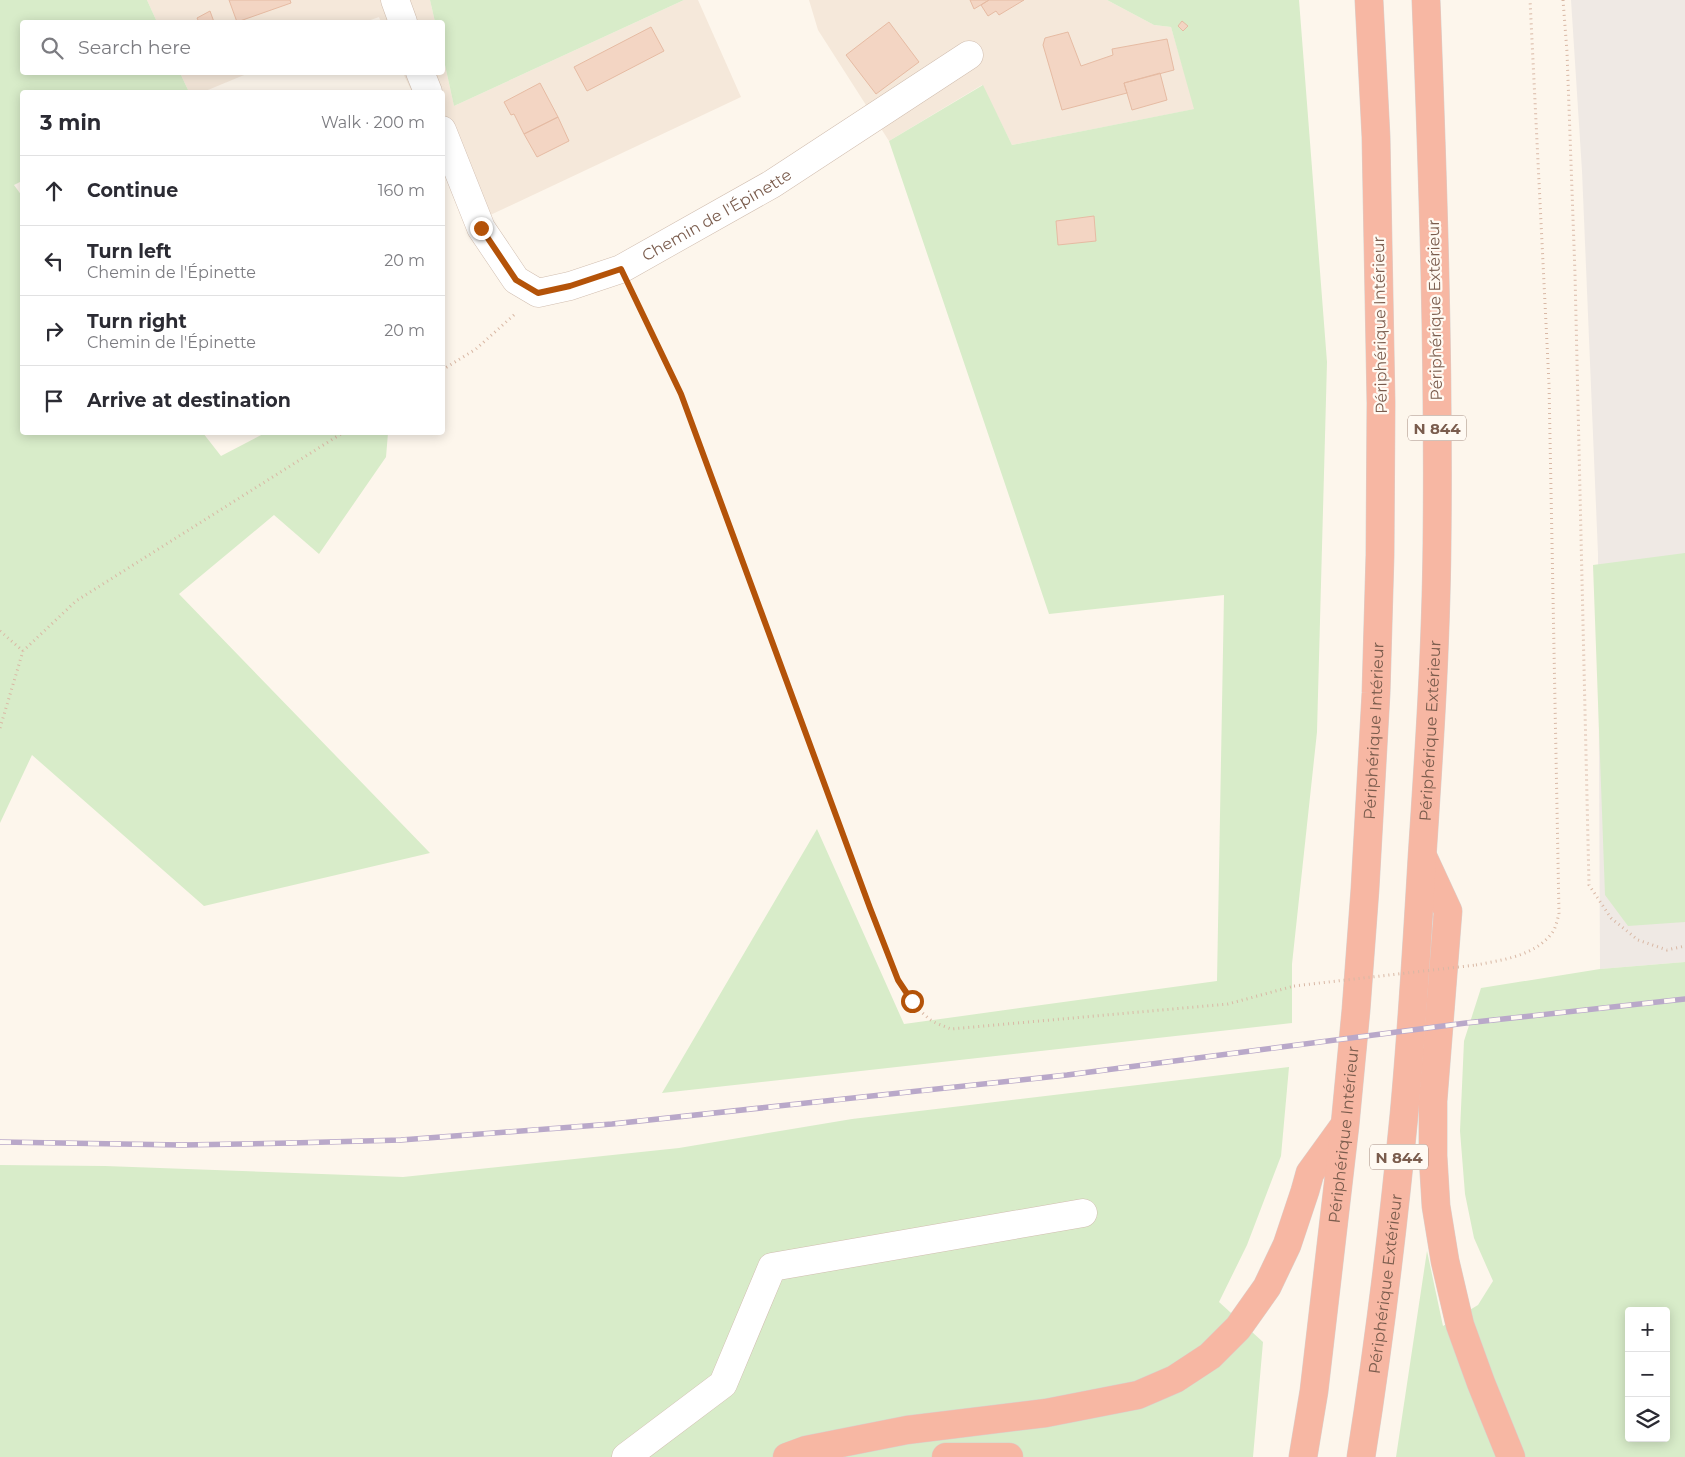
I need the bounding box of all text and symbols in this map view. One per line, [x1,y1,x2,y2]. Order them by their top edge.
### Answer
search box [20,20,445,75]
icon: search [38,34,66,62]
text: Search here [78,36,191,59]
text: 3 min [40,110,101,135]
text: Walk · 200 m [321,113,425,132]
street label: Chemin de l'Épinette [638,165,795,265]
icon: ahead [40,177,68,205]
text: Continue [87,179,178,202]
text: 160 m [378,181,425,200]
route end [470,217,493,240]
street label: Périphérique Extérieur [1424,219,1446,401]
street label: Périphérique Intérieur [1369,236,1391,414]
text: Turn left [87,240,172,263]
icon: left [40,247,68,275]
text: 20 m [384,251,425,270]
text: Chemin de l'Épinette [87,263,256,282]
text: Turn right [87,310,187,333]
icon: right [40,317,68,345]
text: 20 m [384,321,425,340]
text: Chemin de l'Épinette [87,333,256,352]
icon: arrive [40,387,68,415]
text: Arrive at destination [87,389,291,412]
road number: N 844 [1408,416,1466,440]
street label: Périphérique Extérieur [1415,640,1444,822]
street label: Périphérique Intérieur [1359,642,1387,820]
route start [901,990,924,1013]
street label: Périphérique Intérieur [1324,1045,1362,1224]
road number: N 844 [1370,1144,1428,1170]
street label: Périphérique Extérieur [1364,1193,1405,1375]
map controls [1625,1307,1670,1442]
button: + [1625,1307,1670,1352]
button: − [1625,1352,1670,1397]
button: layers [1625,1397,1670,1442]

